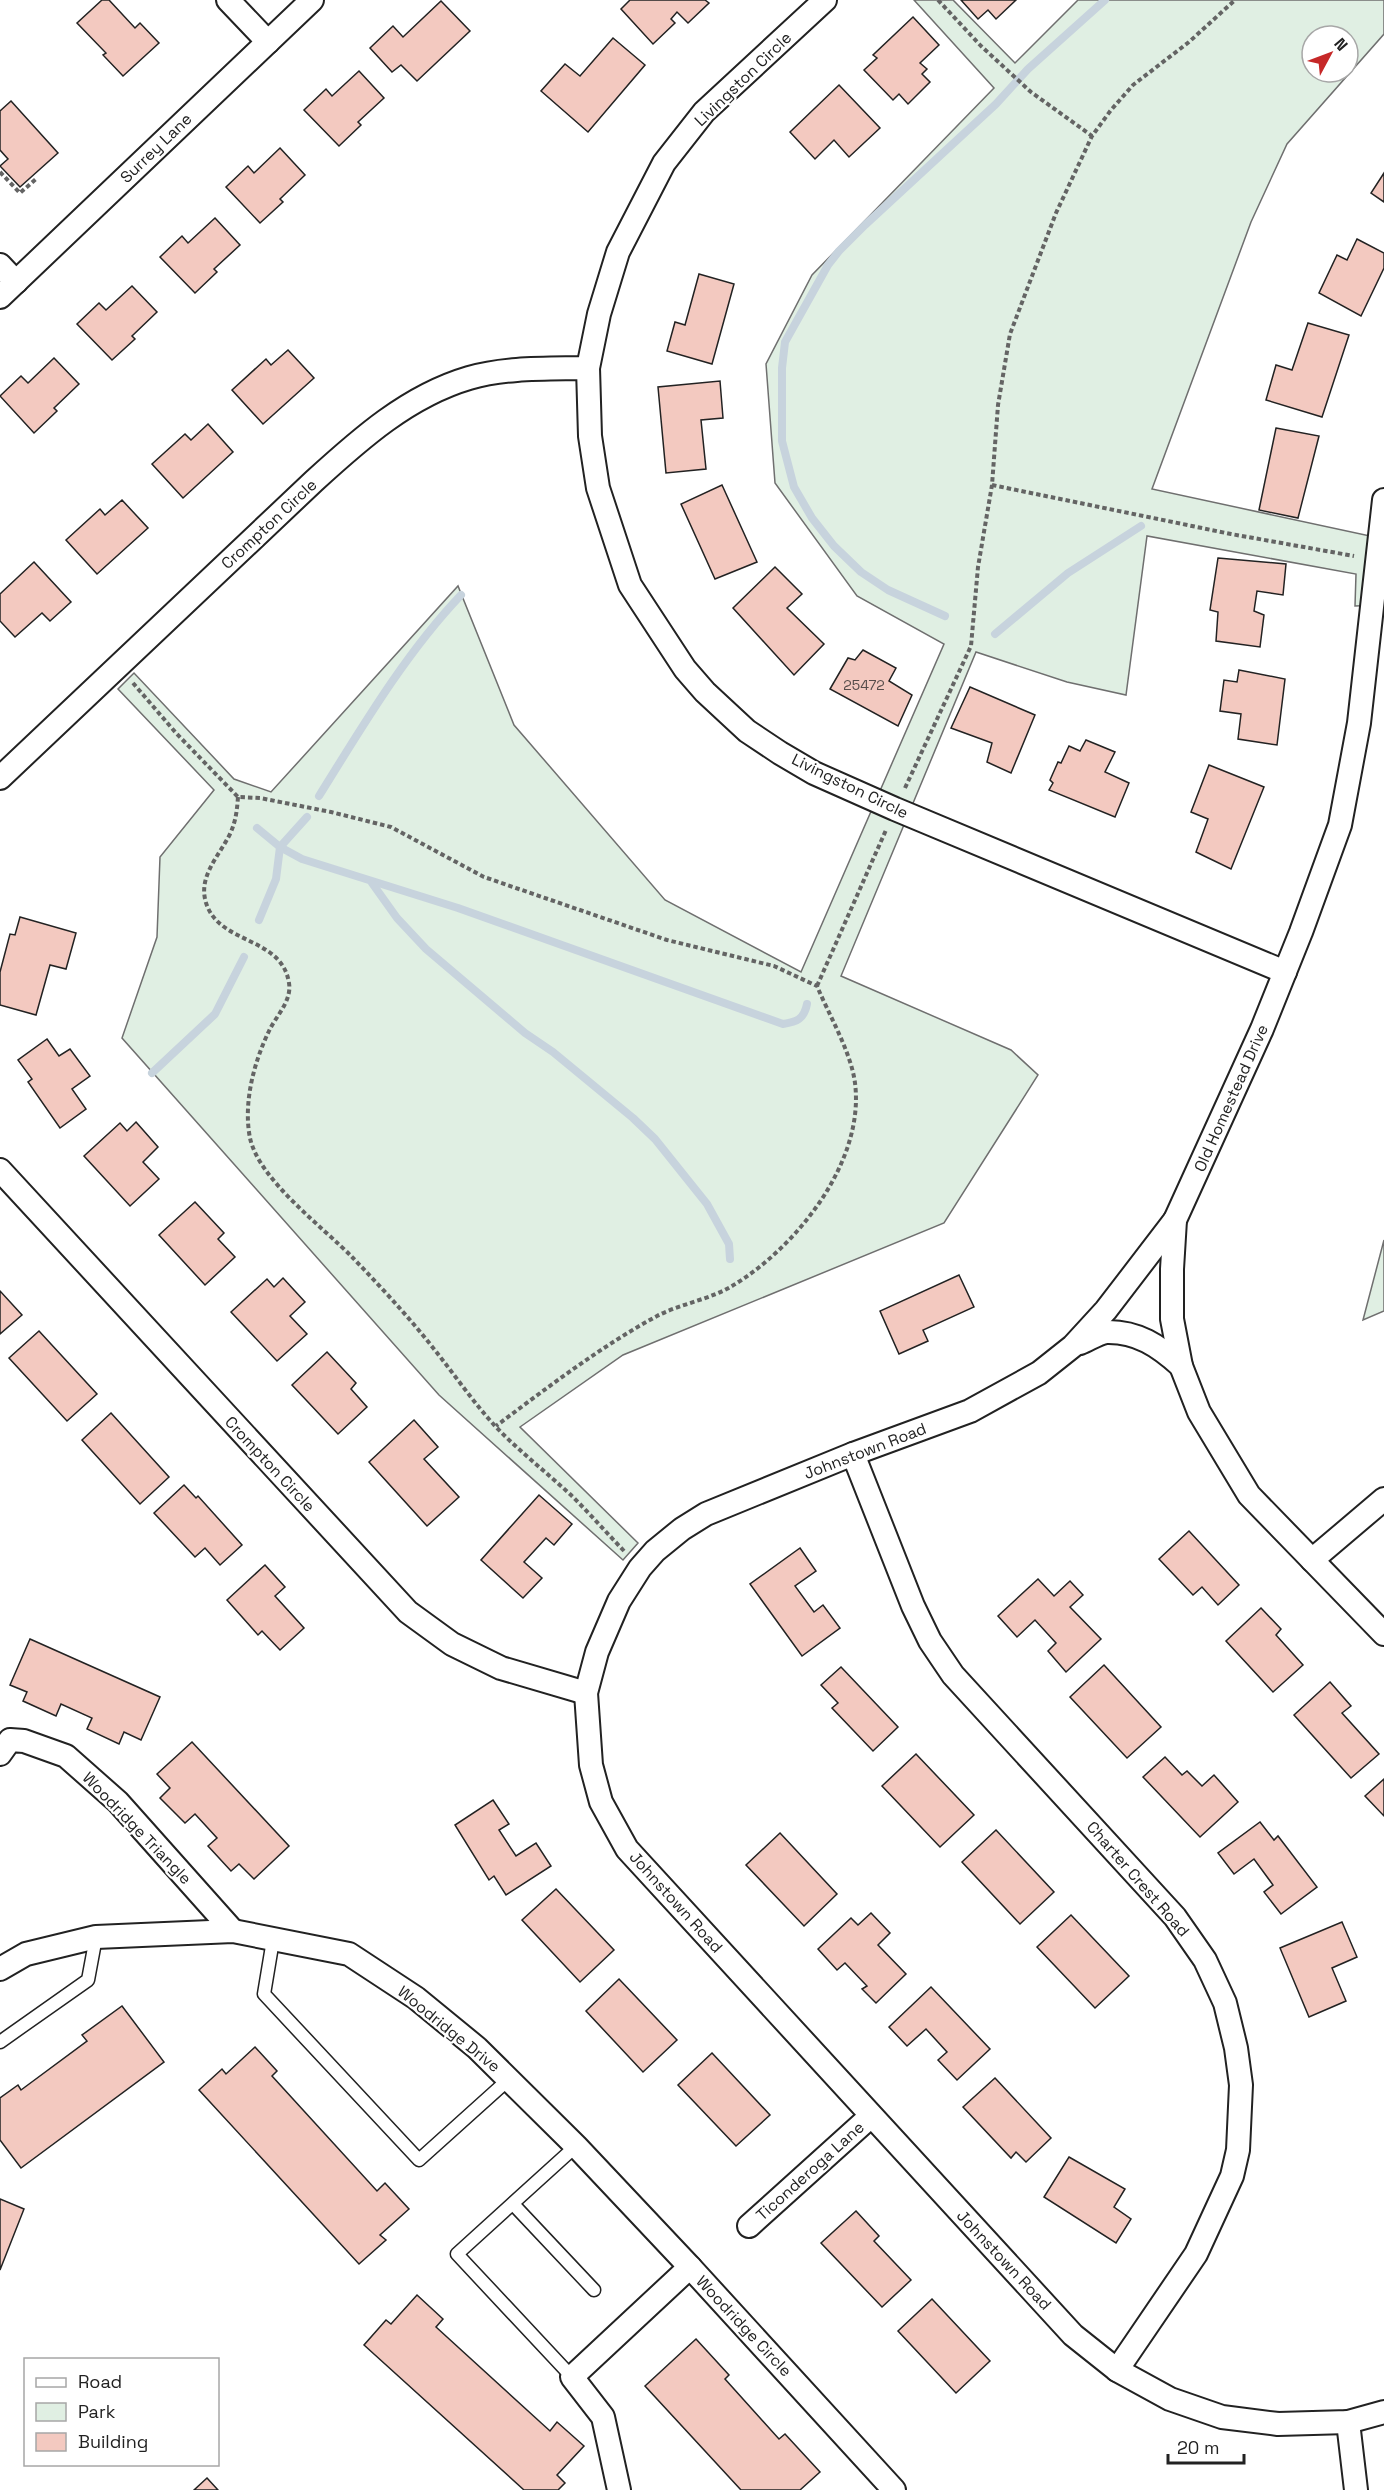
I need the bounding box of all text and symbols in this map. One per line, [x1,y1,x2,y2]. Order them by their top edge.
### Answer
north arrow [1300,24,1360,84]
street label: Livingston Circle [690,27,796,131]
text: N [1329,34,1352,55]
street label: Surrey Lane [116,109,196,187]
street label: Crompton Circle [217,474,321,574]
house number: 25472 [843,676,885,694]
street label: Livingston Circle [788,749,912,823]
street label: Old Homestead Drive [1189,1021,1273,1175]
street label: Crompton Circle [220,1412,320,1516]
street label: Johnstown Road [801,1418,929,1484]
street label: Woodridge Triangle [78,1767,196,1889]
street label: Charter Crest Road [1082,1817,1194,1941]
street label: Johnstown Road [625,1847,727,1957]
street label: Woodridge Drive [393,1981,505,2077]
street label: Ticonderoga Lane [751,2117,869,2225]
street label: Johnstown Road [952,2205,1056,2315]
street label: Woodridge Circle [692,2271,796,2381]
legend [24,2358,219,2466]
text: Road [78,2370,122,2393]
text: Park [78,2400,116,2423]
scale bar [1168,2427,1244,2465]
text: Building [78,2430,148,2453]
text: 20 m [1177,2436,1220,2459]

